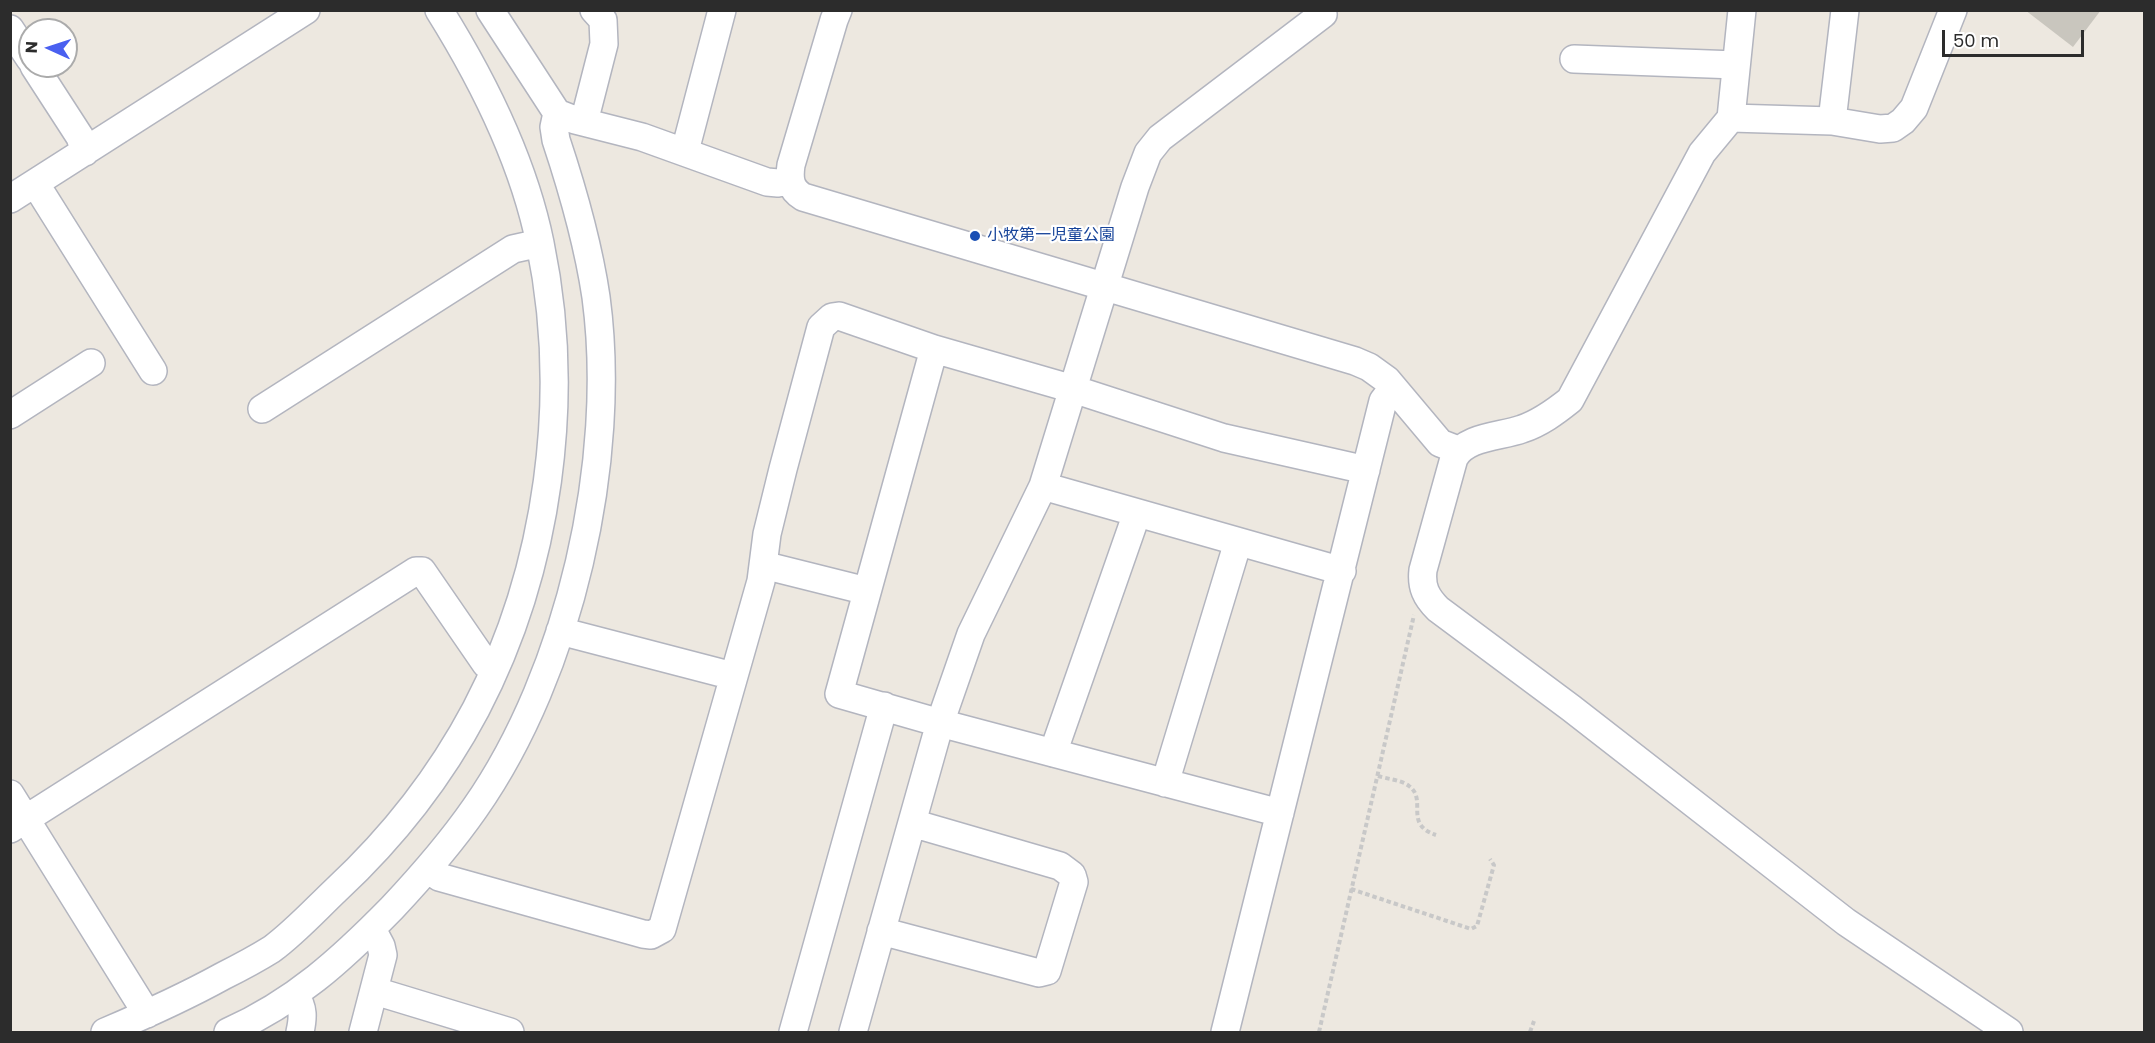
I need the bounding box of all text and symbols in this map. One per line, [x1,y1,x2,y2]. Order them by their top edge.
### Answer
north arrow [18,18,78,78]
scale bar [1945,18,2088,56]
text: 50 m [1953,28,1999,53]
text: N [20,41,43,54]
place label: 小牧第一児童公園 [987,226,1115,246]
marker: 小牧第一児童公園 [968,229,982,243]

